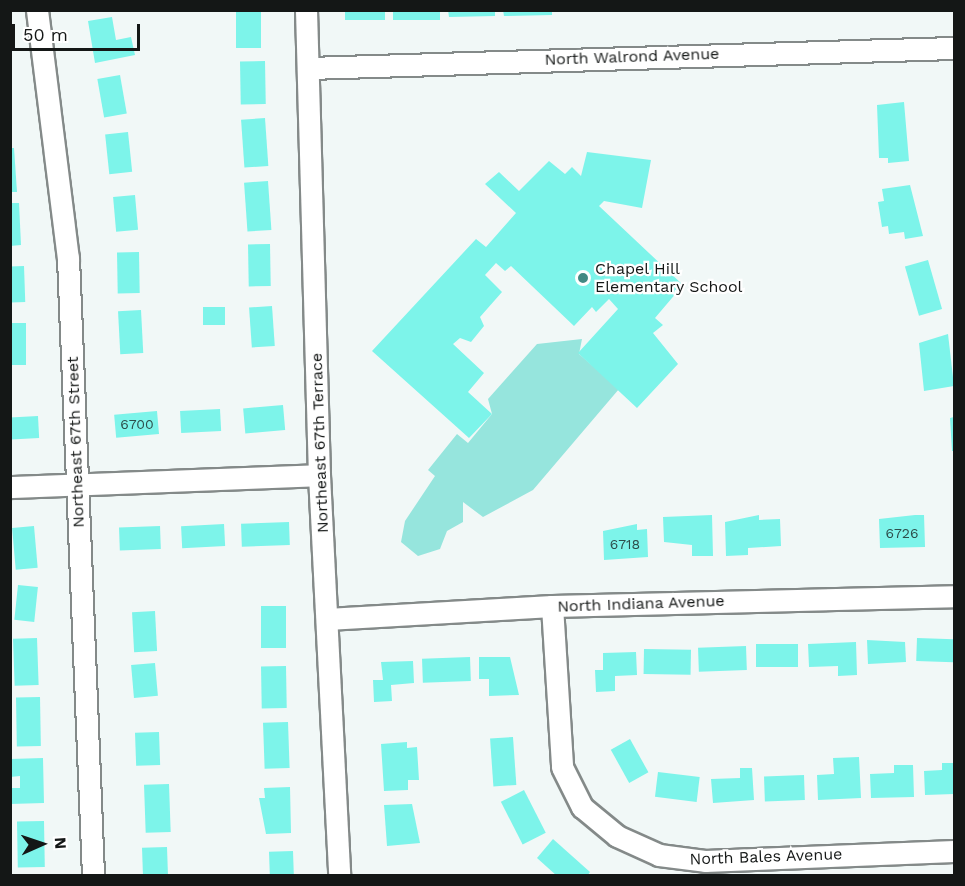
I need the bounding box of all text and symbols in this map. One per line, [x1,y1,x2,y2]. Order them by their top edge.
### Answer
scale bar [15,12,142,50]
text: 50 m [23,24,68,45]
street label: North Walrond Avenue [544,44,720,70]
place label: Chapel Hill Elementary School [595,259,743,297]
marker: Chapel Hill Elementary School [576,271,590,285]
street label: Northeast 67th Terrace [307,352,333,534]
street label: Northeast 67th Street [63,356,89,528]
house number: 6700 [120,416,154,432]
house number: 6726 [886,525,918,541]
house number: 6718 [610,536,640,552]
street label: North Indiana Avenue [557,591,725,617]
north arrow [12,814,72,874]
text: N [51,837,70,849]
street label: North Bales Avenue [689,845,843,869]

